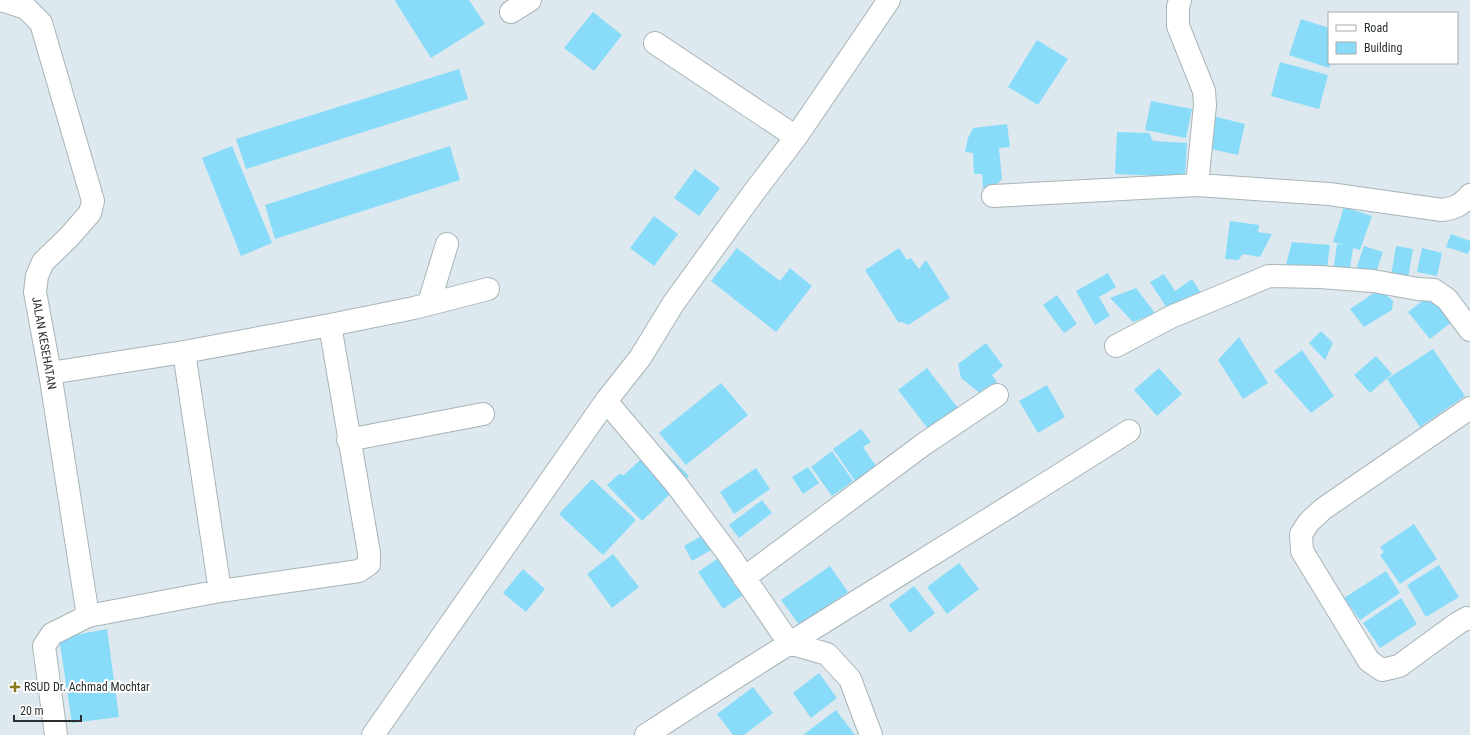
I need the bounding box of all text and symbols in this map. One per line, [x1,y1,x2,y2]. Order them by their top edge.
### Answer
legend [1328,12,1458,64]
text: Road [1364,21,1388,35]
text: Building [1364,41,1402,55]
street label: JALAN KESEHATAN [29,295,59,391]
place label: RSUD Dr. Achmad Mochtar [24,680,150,694]
marker: RSUD Dr. Achmad Mochtar [9,681,21,693]
scale bar [14,697,81,723]
text: 20 m [20,704,44,718]

